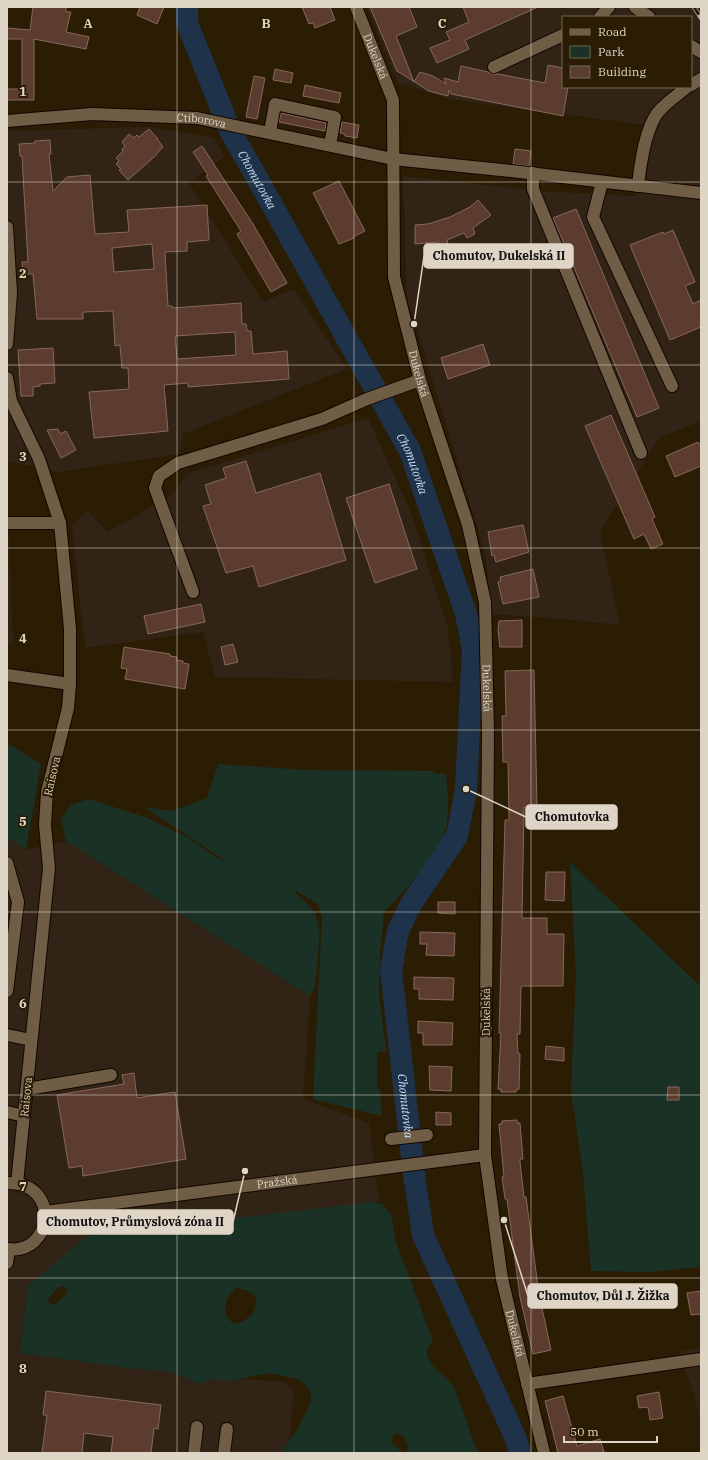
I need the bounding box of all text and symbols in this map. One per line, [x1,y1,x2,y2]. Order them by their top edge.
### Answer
text: A [83,15,93,32]
text: B [261,15,271,32]
text: C [438,15,447,32]
legend [562,16,692,88]
text: Road [598,24,627,39]
street label: Dukelská [360,31,391,81]
text: Park [598,44,624,59]
text: Building [598,64,646,79]
text: 1 [19,83,27,100]
street label: Ctiborova [176,110,228,131]
water label: Chomutovka [235,147,280,212]
callout: Chomutov, Dukelská II [424,244,573,268]
text: Chomutov, Dukelská II [433,248,566,263]
text: 2 [19,265,27,282]
street label: Dukelská [406,349,432,399]
water label: Chomutovka [394,430,432,497]
text: 3 [19,448,27,465]
text: 4 [19,630,27,647]
street label: Dukelská [479,664,495,712]
street label: Raisova [41,755,63,797]
callout: Chomutovka [526,805,617,829]
text: Chomutovka [535,809,609,824]
text: 5 [19,813,27,830]
street label: Dukelská [479,988,493,1036]
text: 6 [19,995,27,1012]
water label: Chomutovka [395,1073,417,1140]
street label: Raisova [17,1076,35,1118]
street label: Pražská [256,1172,298,1192]
text: 7 [19,1178,27,1195]
callout: Chomutov, Průmyslová zóna II [38,1210,233,1234]
text: Chomutov, Průmyslová zóna II [46,1214,225,1229]
callout: Chomutov, Důl J. Žižka [528,1284,677,1308]
text: Chomutov, Důl J. Žižka [536,1287,670,1303]
street label: Dukelská [503,1308,528,1358]
text: 8 [19,1360,27,1377]
scale bar [564,1418,657,1444]
text: 50 m [570,1424,599,1439]

